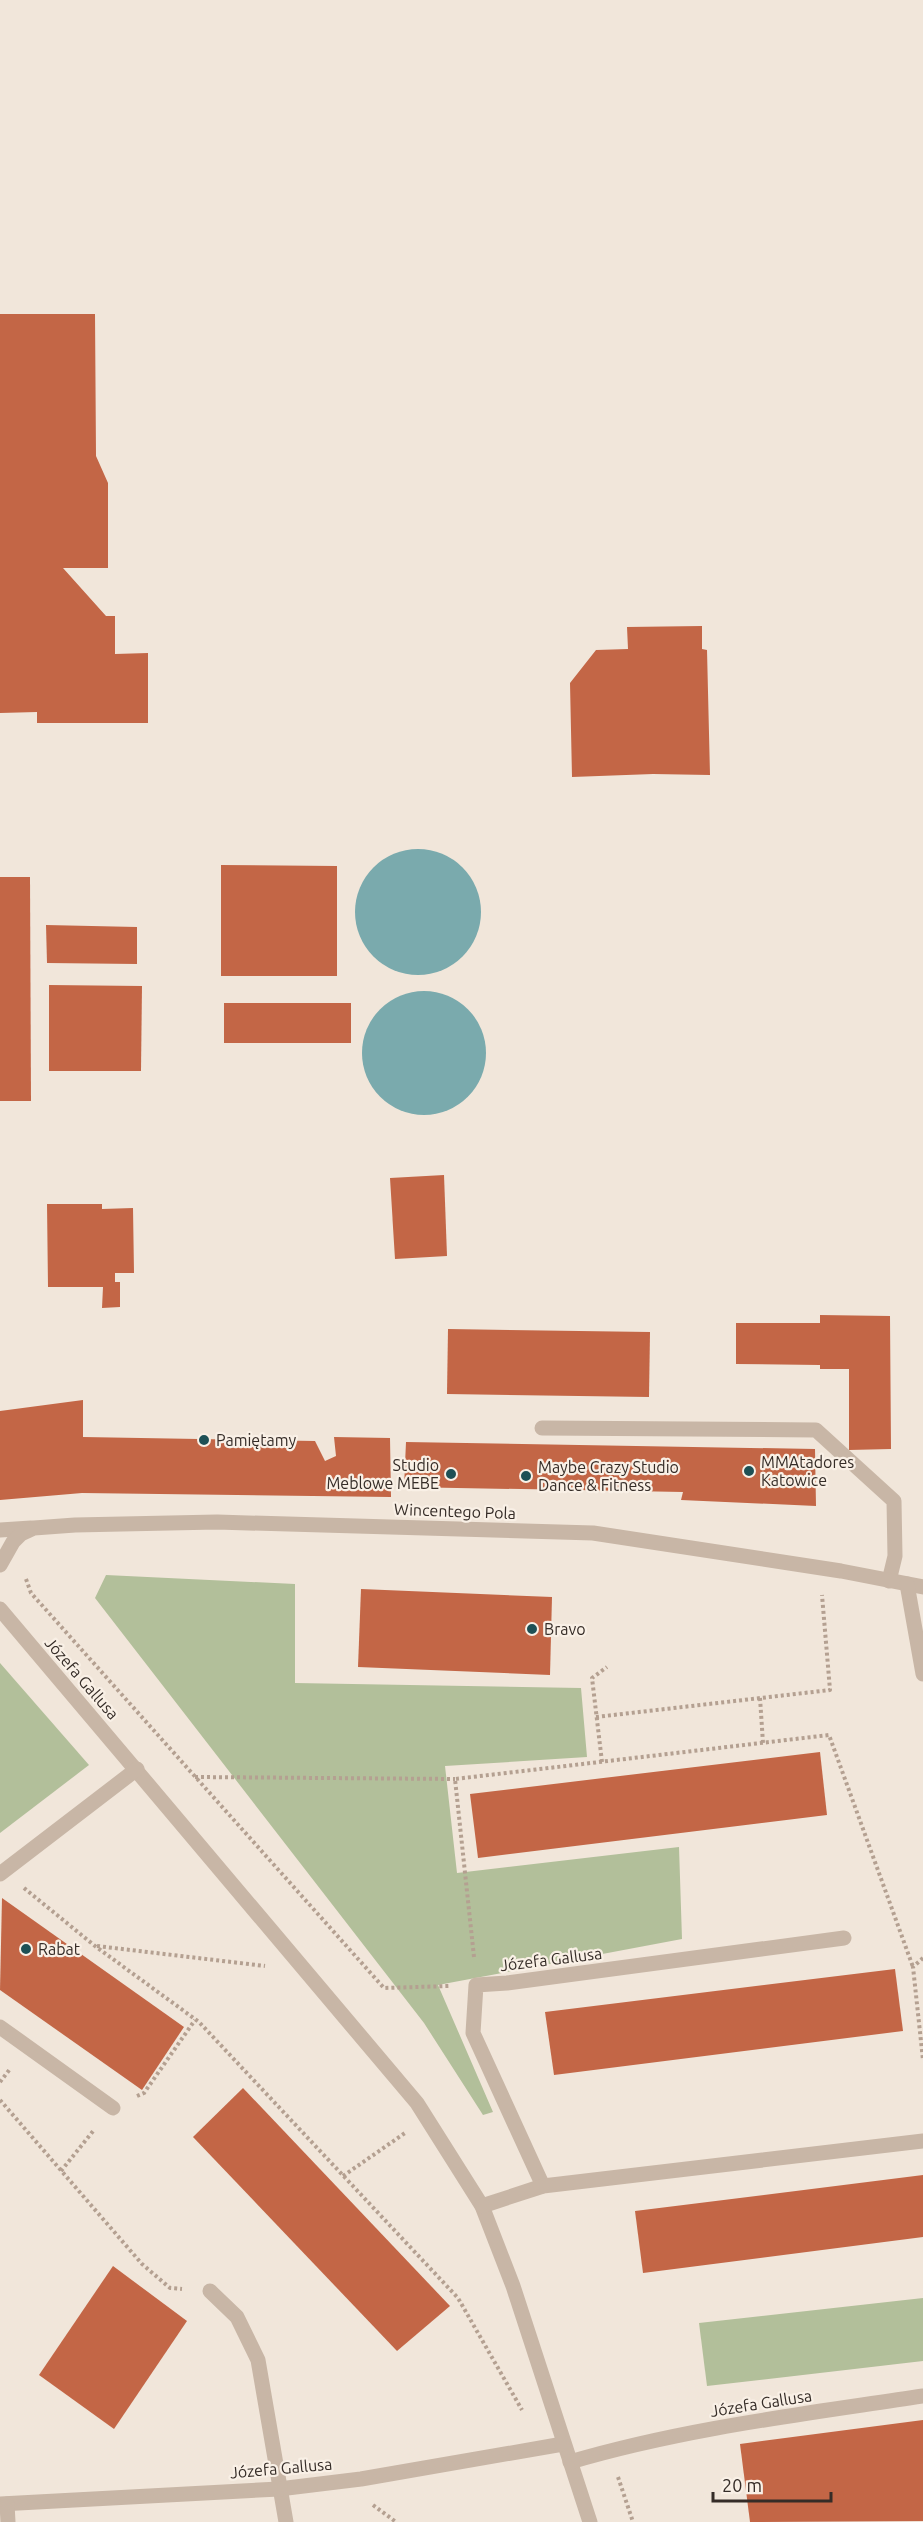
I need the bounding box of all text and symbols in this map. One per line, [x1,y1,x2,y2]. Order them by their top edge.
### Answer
place label: Pamiętamy [216,1431,296,1449]
marker: Pamiętamy [197,1433,211,1447]
place label: MMAtadores Katowice [761,1453,854,1489]
place label: Studio Meblowe MEBE [326,1456,439,1492]
place label: Maybe Crazy Studio Dance & Fitness [538,1458,679,1494]
marker: MMAtadores Katowice [742,1464,756,1478]
marker: Studio Meblowe MEBE [444,1467,458,1481]
marker: Maybe Crazy Studio Dance & Fitness [519,1469,533,1483]
street label: Wincentego Pola [394,1500,516,1522]
place label: Bravo [544,1620,586,1638]
marker: Bravo [525,1622,539,1636]
street label: Józefa Gallusa [42,1633,122,1723]
place label: Rabat [38,1940,81,1958]
marker: Rabat [19,1942,33,1956]
street label: Józefa Gallusa [499,1944,603,1974]
street label: Józefa Gallusa [709,2386,813,2420]
street label: Józefa Gallusa [229,2455,333,2481]
scale bar [713,2465,832,2503]
text: 20 m [722,2475,762,2495]

